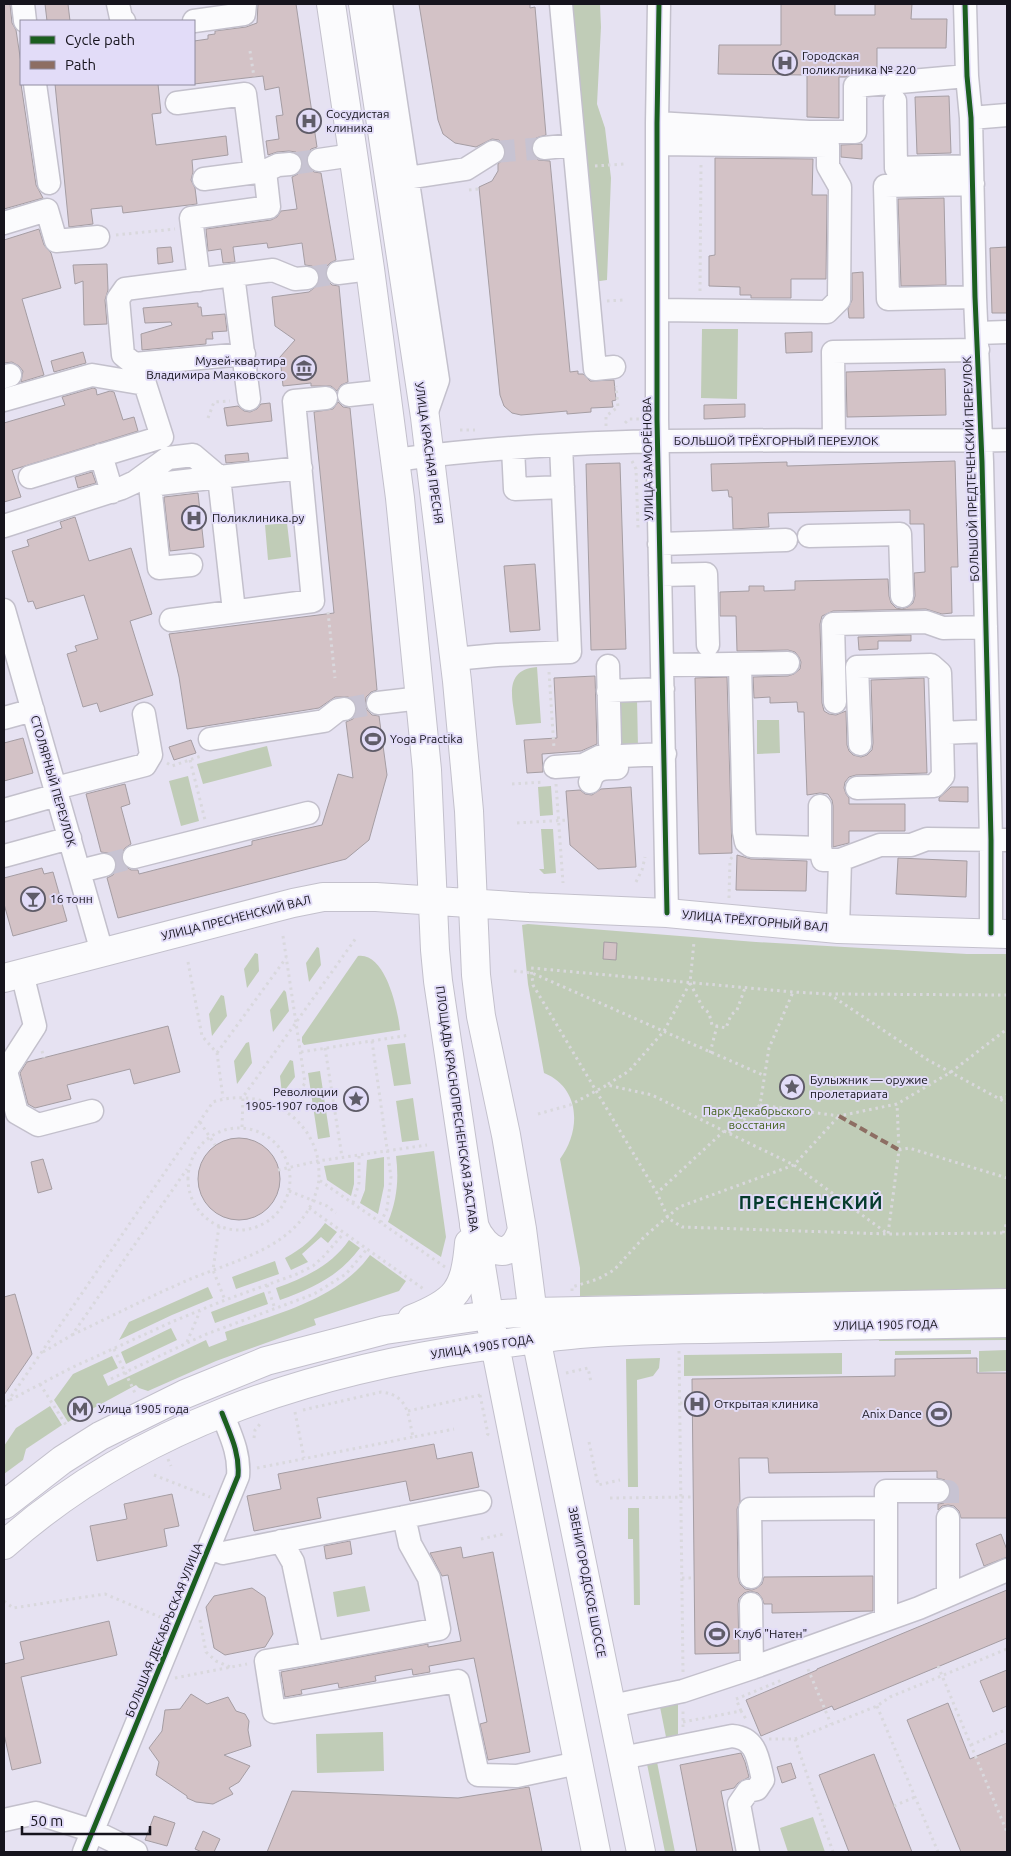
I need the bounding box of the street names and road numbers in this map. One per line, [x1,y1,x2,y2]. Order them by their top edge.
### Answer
street label: БОЛЬШОЙ ПРЕДТЕЧЕНСКИЙ ПЕРЕУЛОК [960,355,981,582]
street label: УЛИЦА КРАСНАЯ ПРЕСНЯ [413,381,446,525]
street label: УЛИЦА ЗАМОРЁНОВА [640,397,655,521]
street label: БОЛЬШОЙ ТРЁХГОРНЫЙ ПЕРЕУЛОК [674,434,879,447]
street label: СТОЛЯРНЫЙ ПЕРЕУЛОК [28,714,79,849]
street label: УЛИЦА ПРЕСНЕНСКИЙ ВАЛ [160,893,312,942]
street label: УЛИЦА ТРЁХГОРНЫЙ ВАЛ [682,908,828,933]
street label: ПЛОЩАДЬ КРАСНОПРЕСНЕНСКАЯ ЗАСТАВА [434,985,481,1233]
street label: УЛИЦА 1905 ГОДА [834,1317,938,1332]
street label: УЛИЦА 1905 ГОДА [430,1332,534,1361]
street label: ЗВЕНИГОРОДСКОЕ ШОССЕ [566,1505,609,1659]
street label: БОЛЬШАЯ ДЕКАБРЬСКАЯ УЛИЦА [122,1540,205,1719]

